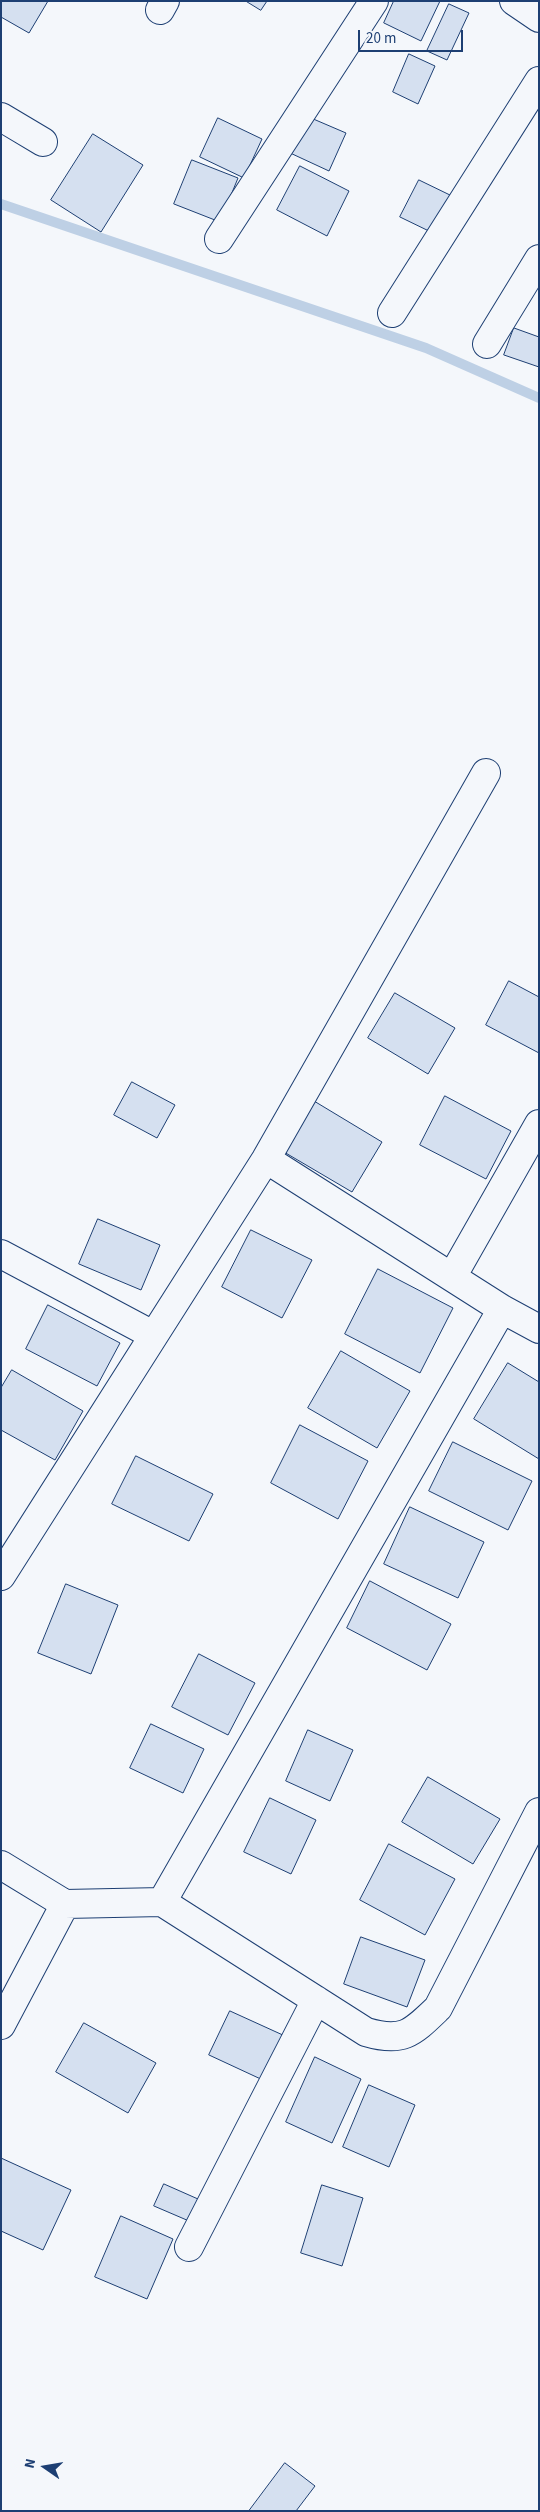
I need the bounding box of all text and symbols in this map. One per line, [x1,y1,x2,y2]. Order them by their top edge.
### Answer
scale bar [360,20,465,52]
text: 20 m [366,28,396,49]
north arrow [20,2442,70,2492]
text: N [20,2457,41,2470]

